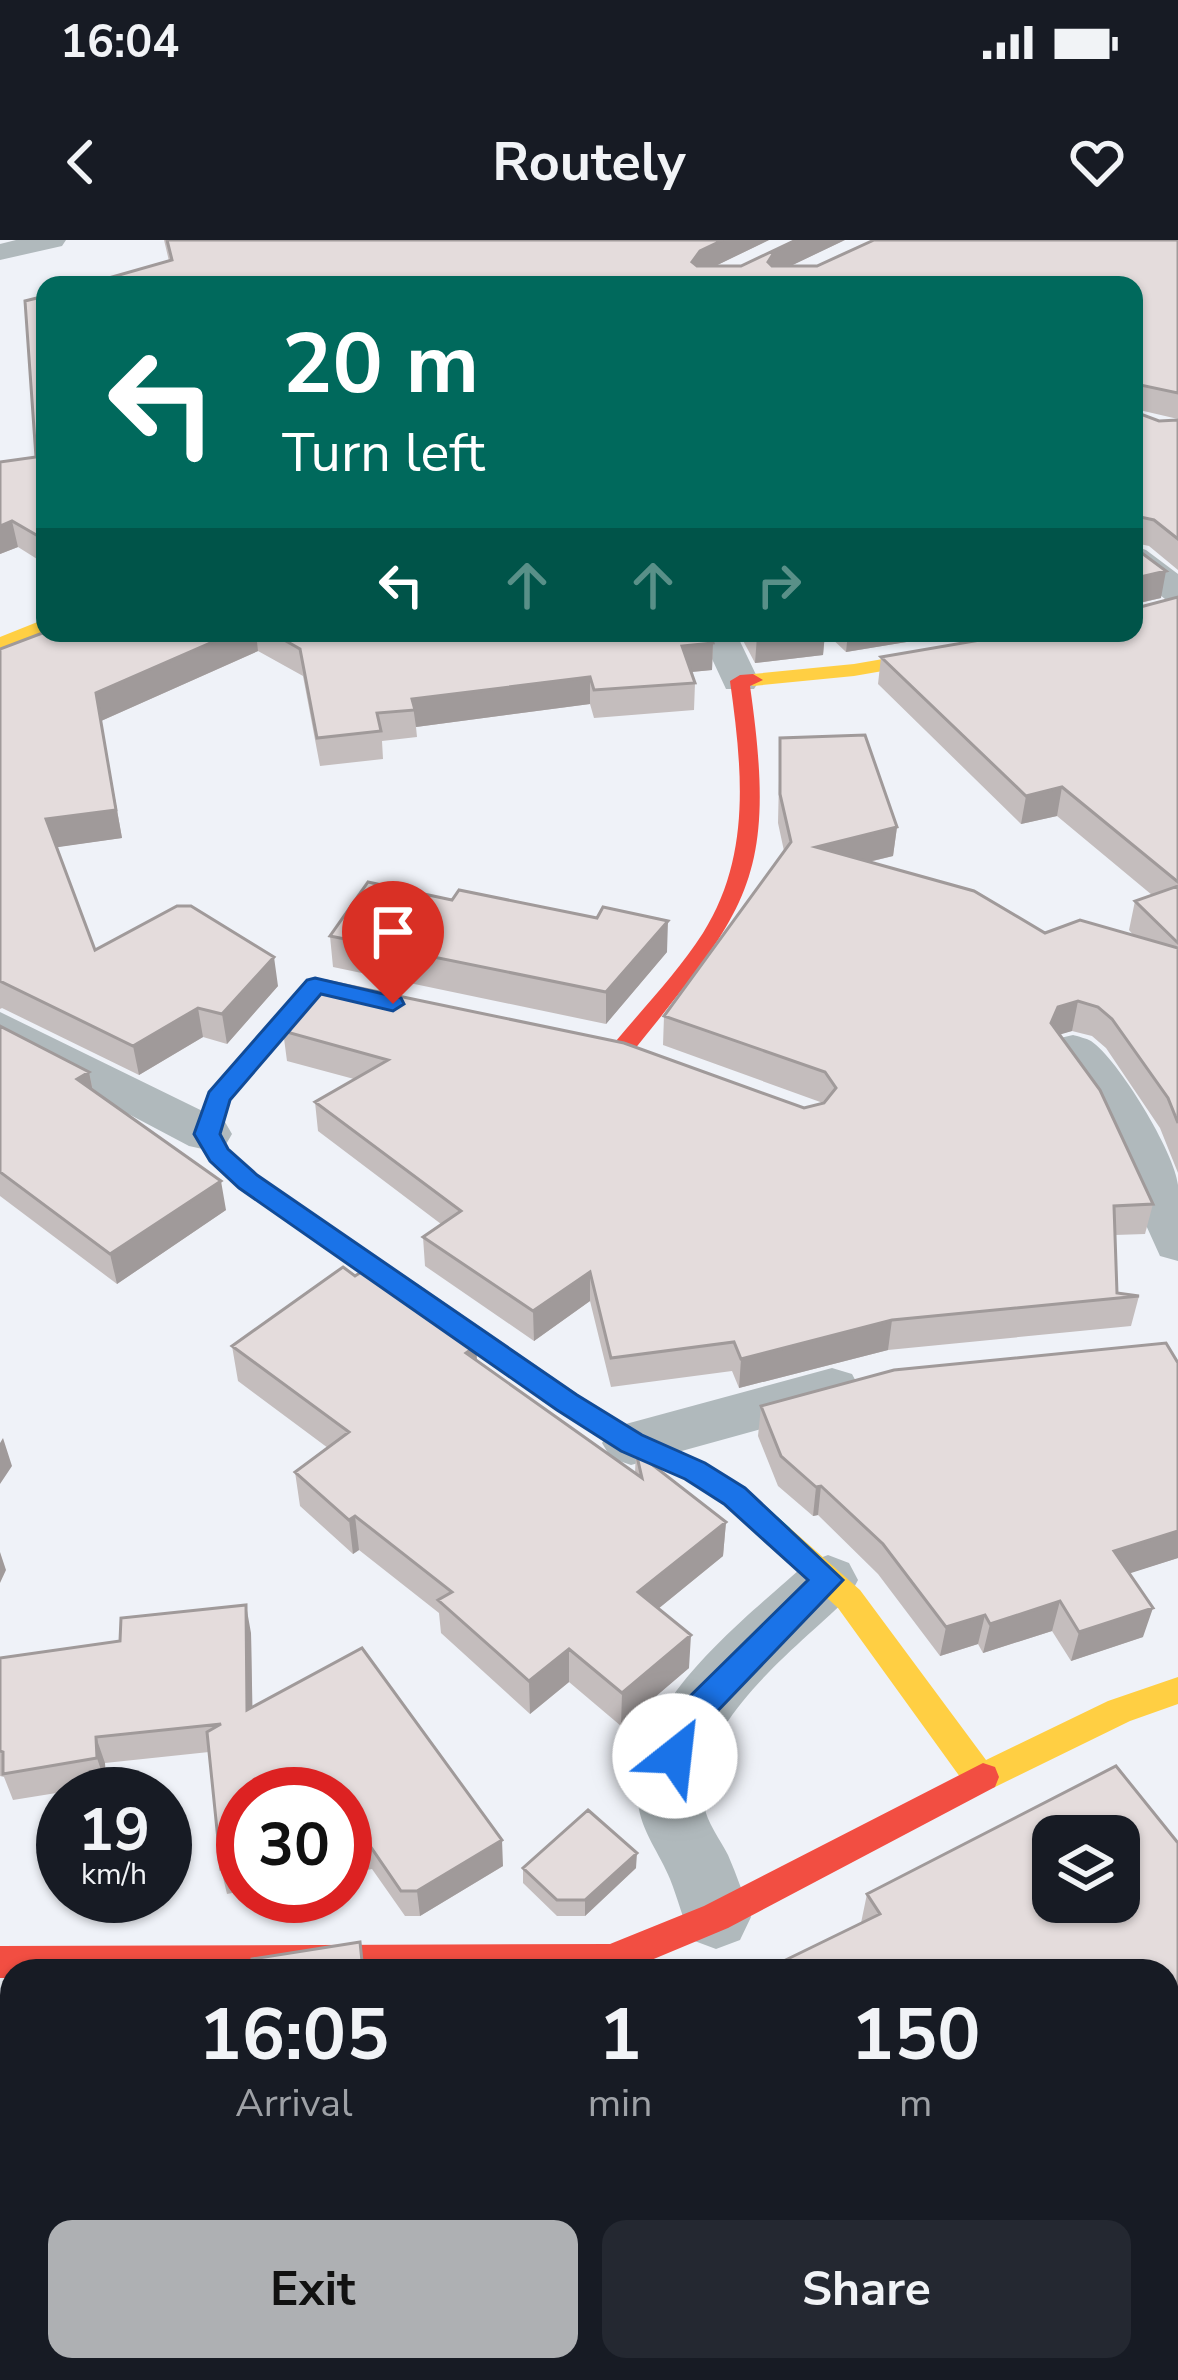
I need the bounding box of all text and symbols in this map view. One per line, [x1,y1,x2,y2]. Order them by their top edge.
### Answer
text: 16:04 [60,12,179,73]
text: Routely [492,125,686,199]
icon: back [48,129,114,195]
icon: heart [1064,129,1130,195]
text: 20 m [282,307,479,422]
icon: left [84,324,240,480]
text: Turn left [282,416,485,490]
icon: left [368,552,434,618]
icon: ahead [494,552,560,618]
icon: ahead [620,552,686,618]
icon: right [746,552,812,618]
pin [342,881,444,1004]
icon: arrive [360,899,426,965]
position arrow [612,1693,738,1819]
speed limit sign: 30 [216,1767,372,1923]
text: 19 [78,1789,150,1871]
map controls [1032,1815,1140,1923]
button: layers [1032,1815,1140,1923]
text: km/h [81,1854,147,1895]
text: 16:05 [199,1986,389,2084]
text: 1 [598,1986,642,2084]
text: 150 [851,1986,980,2084]
text: Arrival [235,2077,353,2130]
text: min [588,2077,652,2130]
text: m [899,2077,932,2130]
button: Exit [48,2220,578,2358]
button: Share [602,2220,1131,2358]

